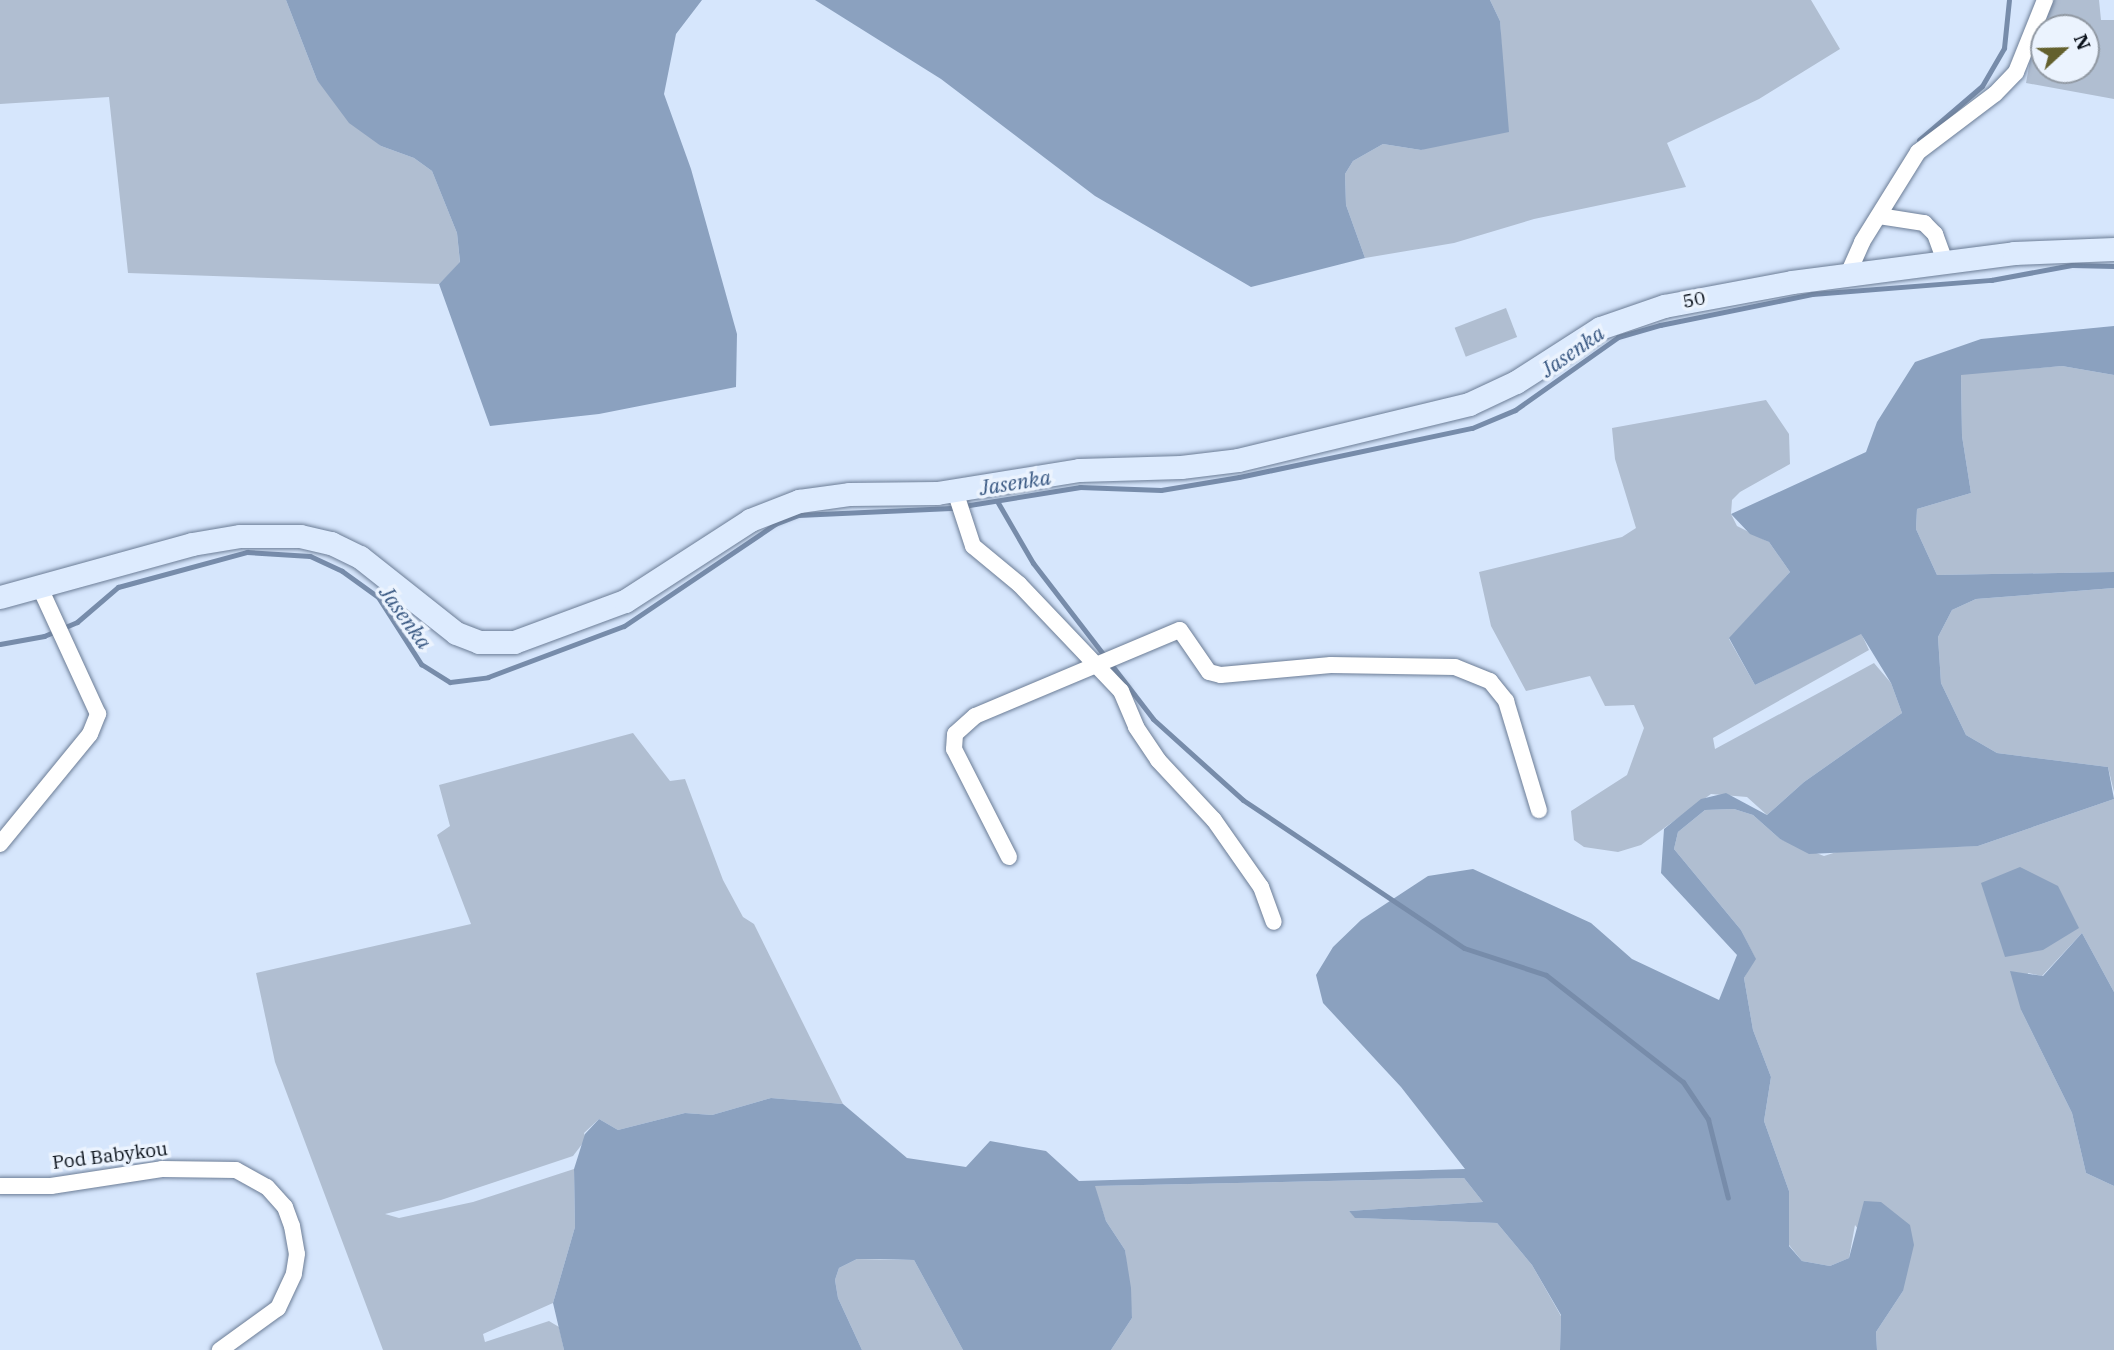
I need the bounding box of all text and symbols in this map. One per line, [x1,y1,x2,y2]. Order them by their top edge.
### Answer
north arrow [2030,14,2100,84]
text: N [2069,30,2097,53]
street label: 50 [1681,287,1707,313]
water label: Jasenka [1535,320,1609,382]
water label: Jasenka [977,464,1053,500]
water label: Jasenka [375,580,437,654]
street label: Pod Babykou [51,1138,169,1174]

